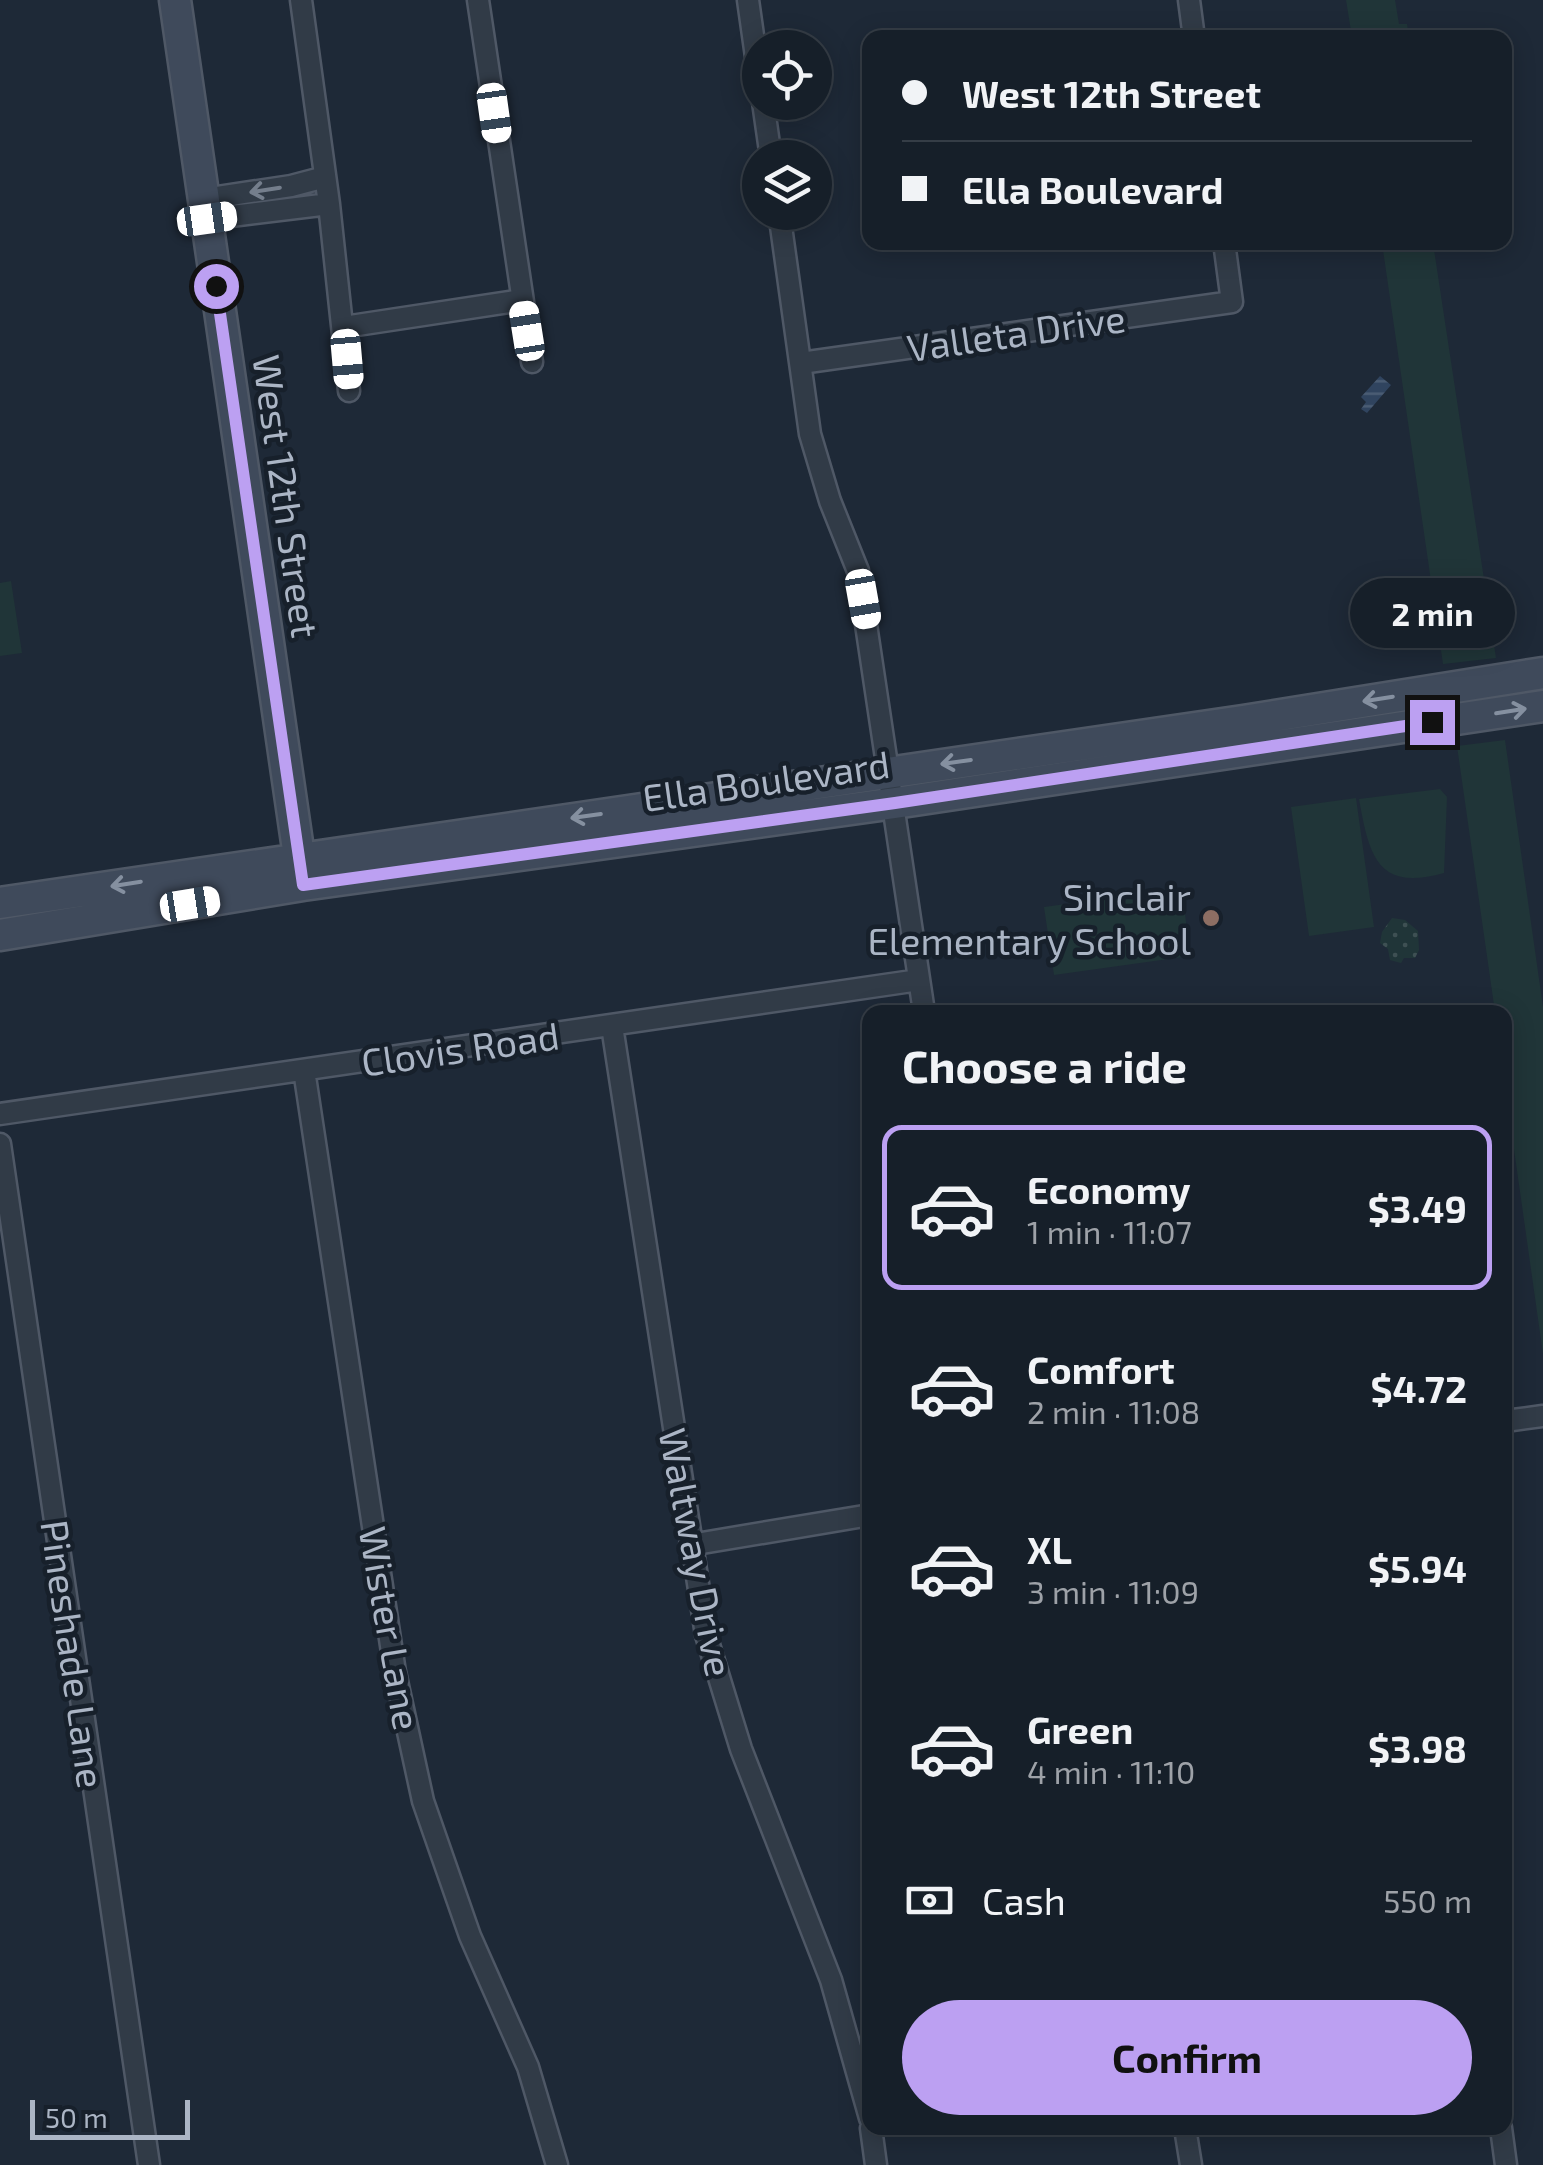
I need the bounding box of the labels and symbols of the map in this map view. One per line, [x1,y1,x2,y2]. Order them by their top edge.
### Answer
car [475,81,513,145]
one-way arrow [249,181,282,200]
car [175,200,239,238]
route start [194,264,239,309]
street label: Valleta Drive [904,294,1128,370]
car [507,299,547,363]
car [329,328,365,390]
street label: West 12th Street [244,352,330,640]
car [843,567,883,631]
callout: 2 min [1350,577,1514,647]
one-way arrow [1362,690,1394,709]
route end [1410,700,1455,745]
one-way arrow [1494,701,1526,719]
street label: Ella Boulevard [640,740,892,820]
one-way arrow [941,753,973,771]
one-way arrow [570,808,603,826]
place label: Sinclair Elementary School [868,873,1191,963]
one-way arrow [110,875,143,893]
car [158,884,222,924]
marker: Sinclair Elementary School [1200,907,1222,929]
street label: Clovis Road [358,1011,562,1085]
street label: Waltway Drive [650,1424,744,1680]
street label: Pineshade Lane [32,1517,116,1791]
street label: Wister Lane [351,1523,431,1733]
scale bar [30,2095,190,2140]

